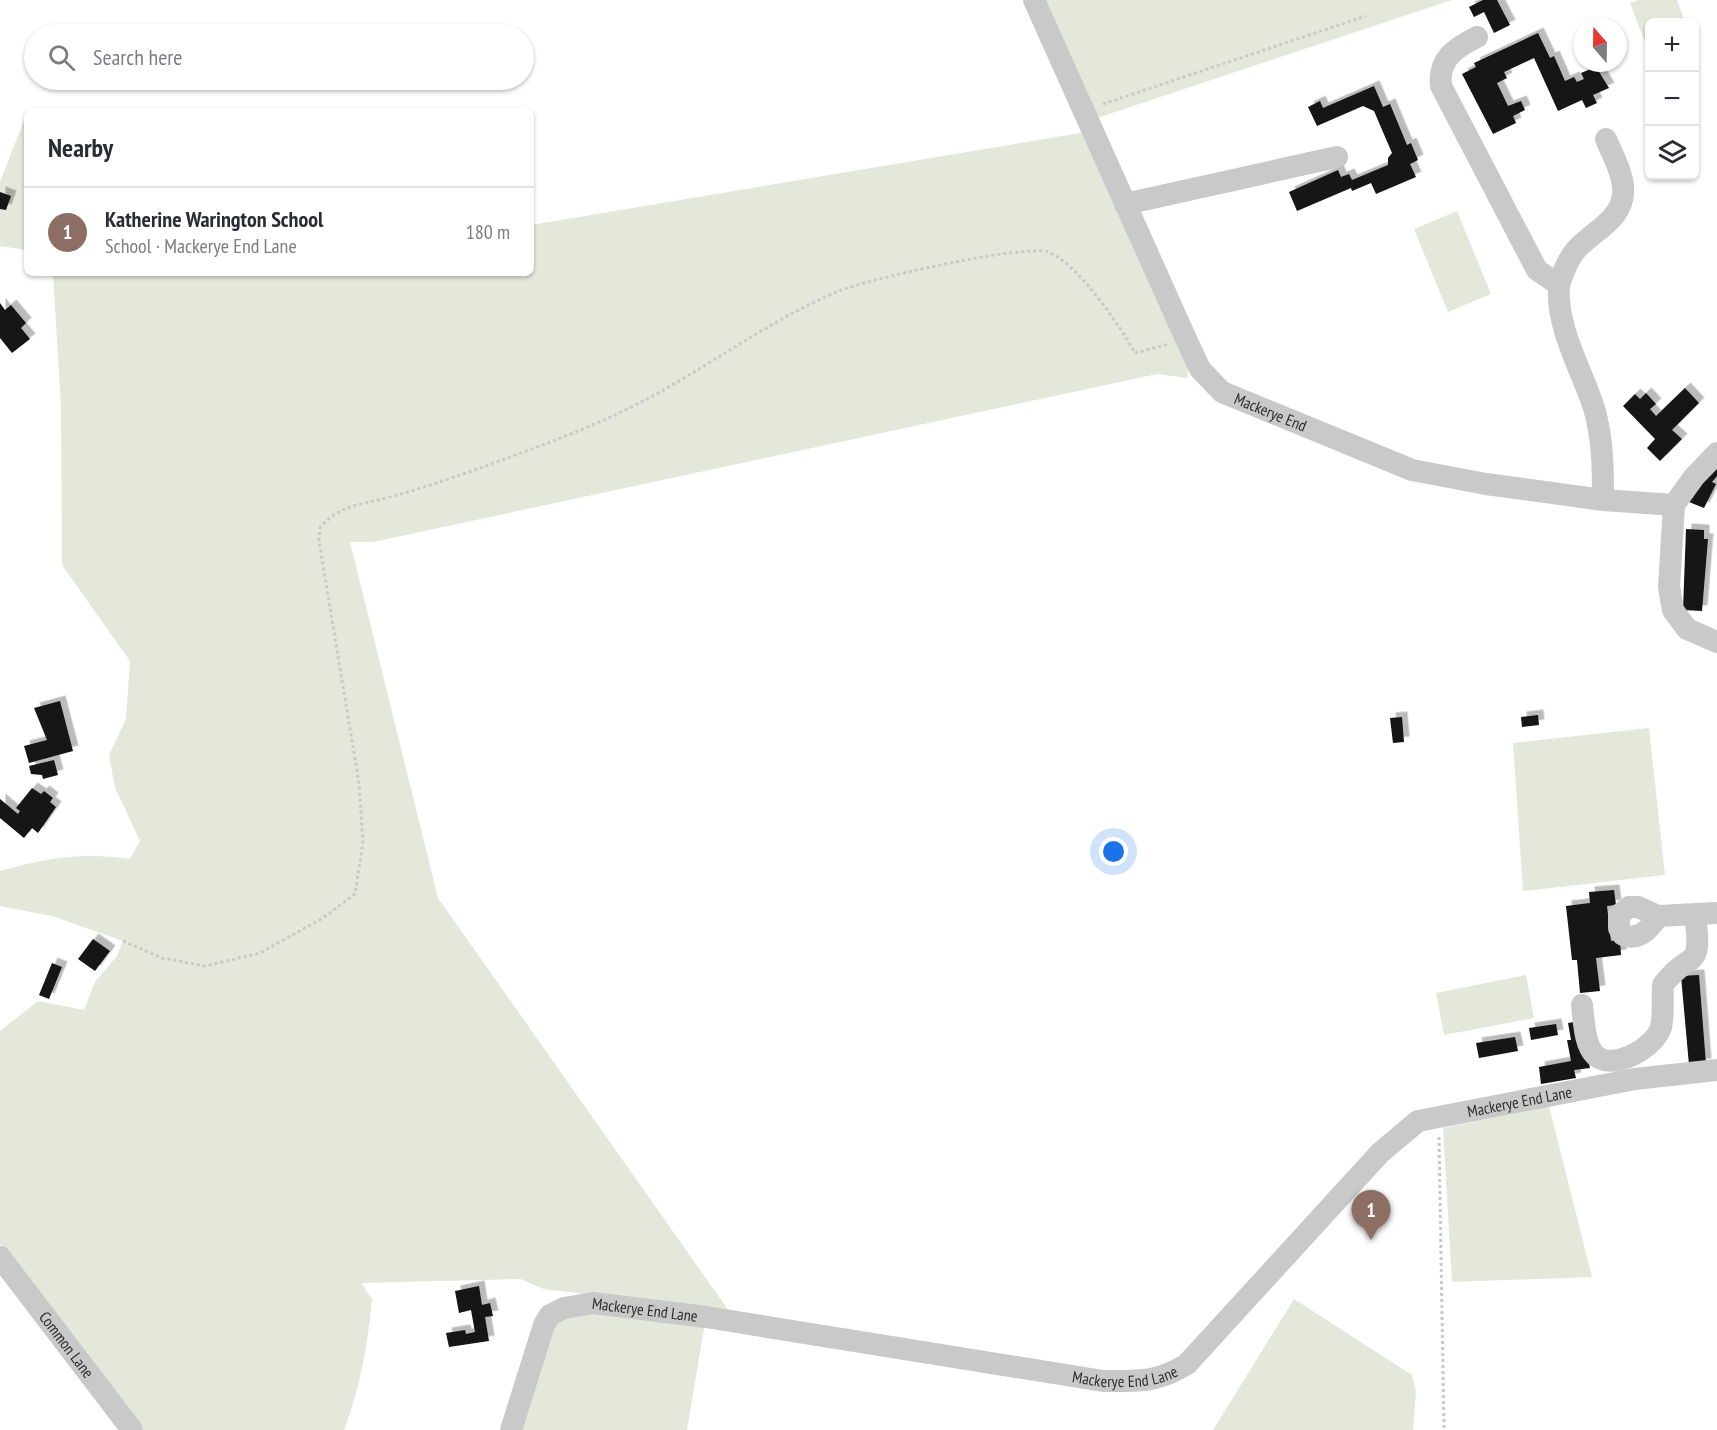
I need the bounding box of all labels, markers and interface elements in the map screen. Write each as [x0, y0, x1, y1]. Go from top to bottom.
north arrow [1573, 18, 1627, 72]
map controls [1645, 18, 1699, 180]
button: + [1645, 18, 1699, 72]
search box [24, 24, 534, 90]
icon: search [45, 41, 78, 74]
text: Search here [93, 43, 182, 71]
button: − [1645, 72, 1699, 126]
button: layers [1645, 126, 1699, 180]
text: Nearby [48, 131, 113, 164]
text: Katherine Warington School [105, 205, 323, 233]
text: 1 [63, 219, 72, 245]
text: 180 m [466, 219, 510, 245]
text: School · Mackerye End Lane [105, 233, 297, 259]
street label: Mackerye End [1232, 388, 1310, 436]
your location [1099, 837, 1128, 866]
street label: Mackerye End Lane [1465, 1081, 1573, 1121]
pin: 1 [1352, 1190, 1390, 1240]
street label: Mackerye End Lane [591, 1293, 699, 1326]
street label: Common Lane [35, 1307, 98, 1382]
street label: Mackerye End Lane [1071, 1361, 1181, 1391]

